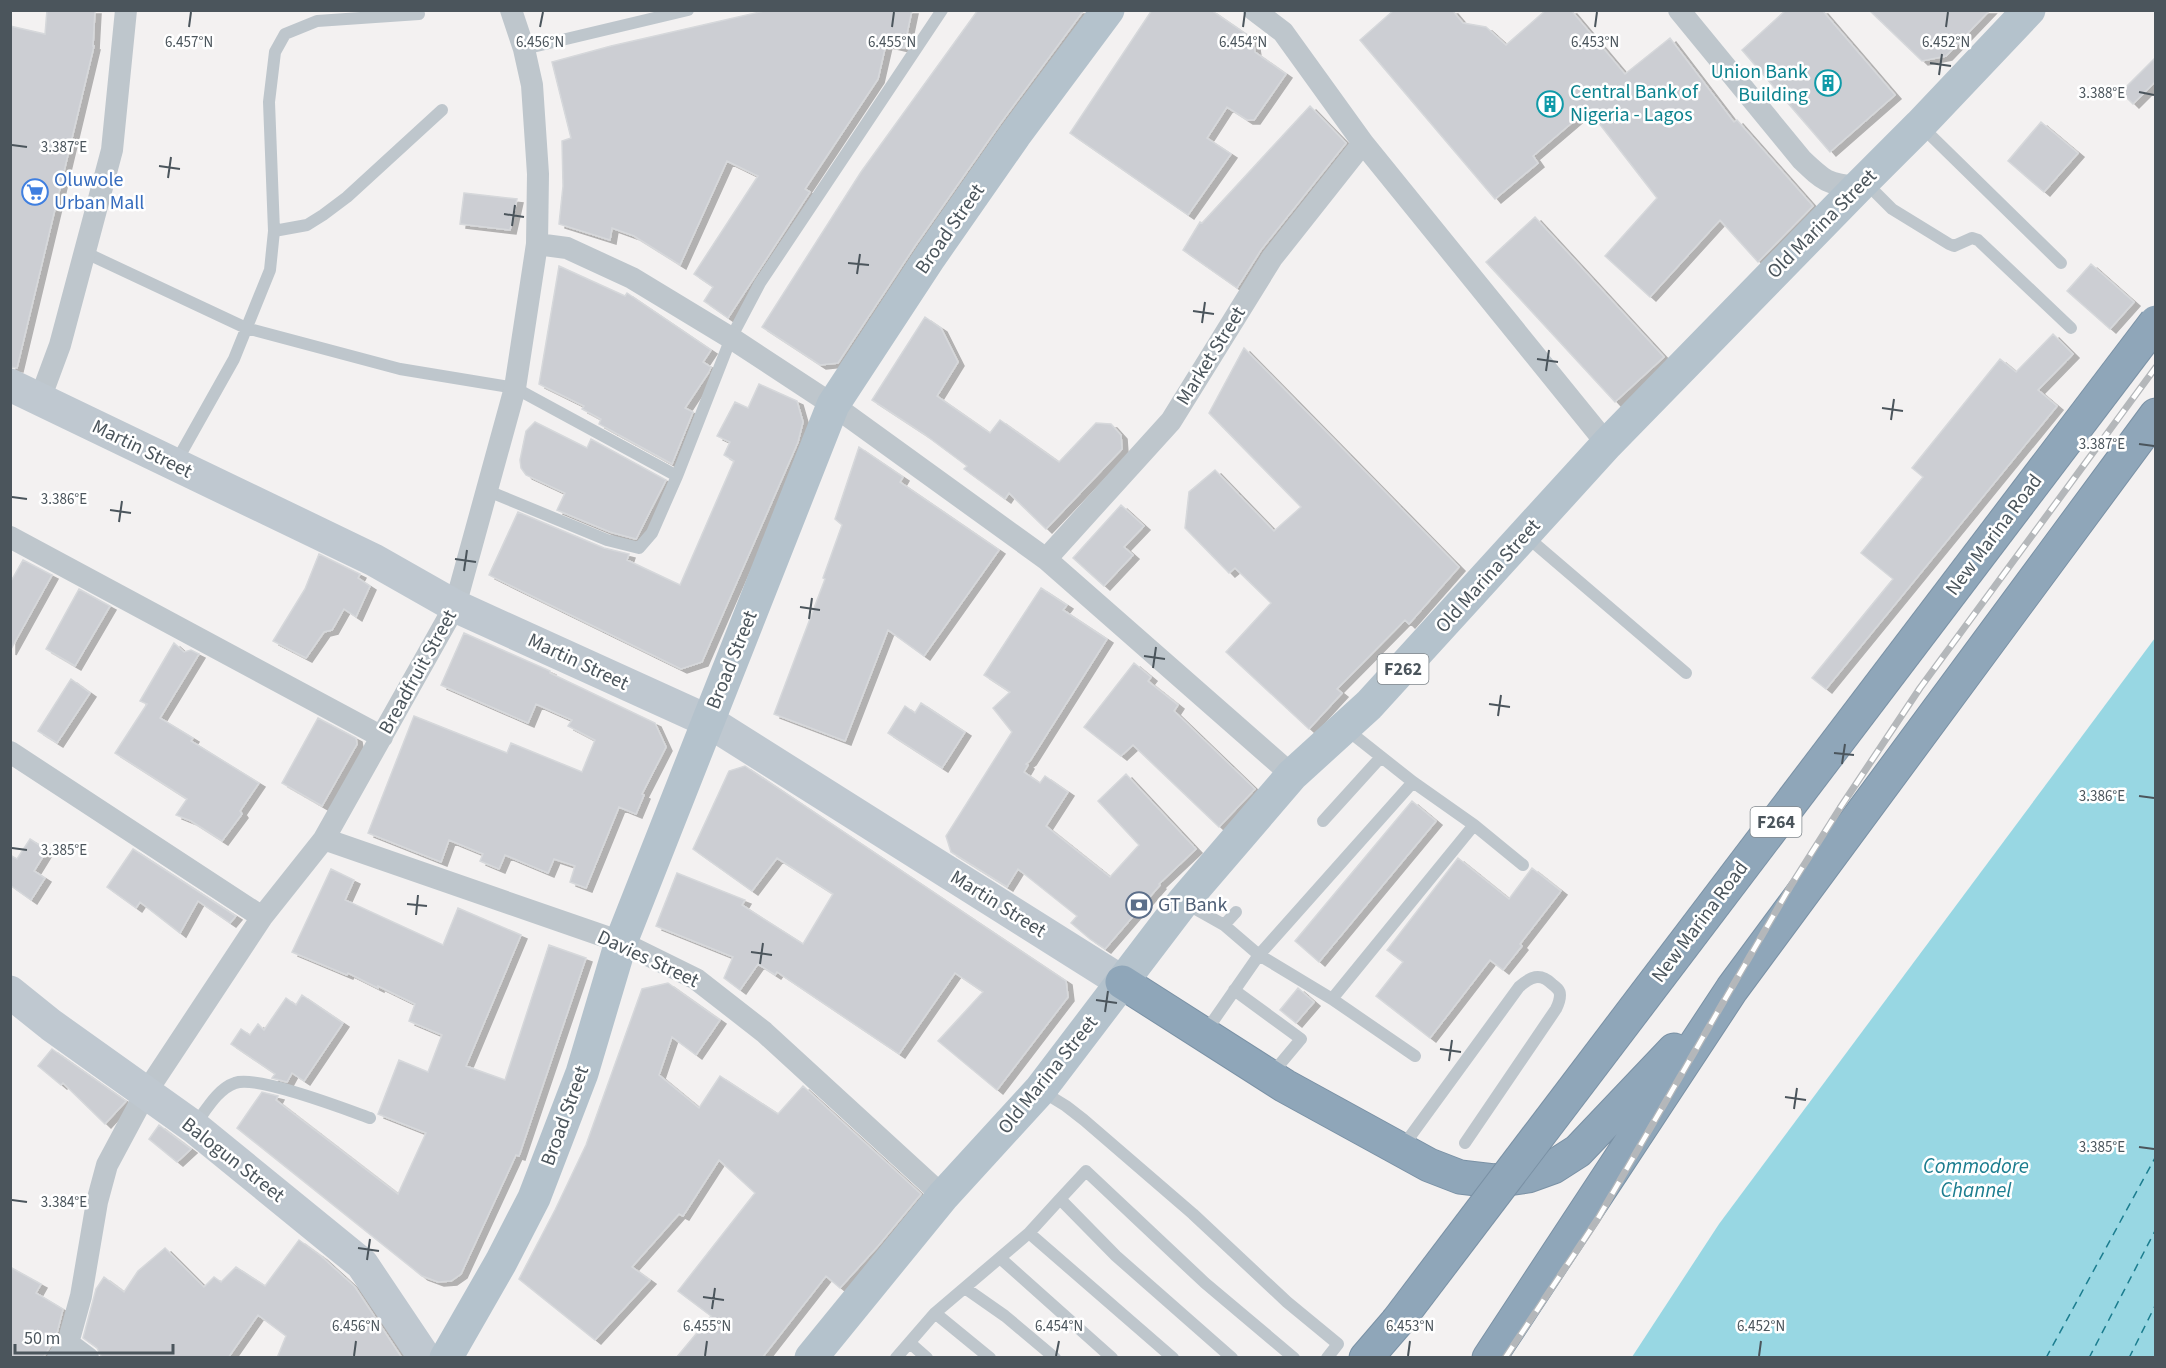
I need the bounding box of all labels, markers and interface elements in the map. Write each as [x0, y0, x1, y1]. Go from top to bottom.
text: 6.457°N [165, 32, 213, 53]
text: 6.456°N [516, 32, 564, 53]
text: 6.455°N [868, 32, 916, 53]
text: 6.454°N [1219, 32, 1267, 53]
text: 6.453°N [1571, 32, 1619, 53]
text: 6.452°N [1922, 32, 1970, 53]
place label: Union Bank Building [1711, 58, 1808, 109]
building icon: Union Bank Building [1813, 68, 1843, 98]
place label: Central Bank of Nigeria - Lagos [1570, 78, 1699, 129]
text: 3.388°E [2079, 83, 2125, 104]
building icon: Central Bank of Nigeria - Lagos [1535, 89, 1565, 119]
text: 3.387°E [41, 137, 87, 158]
street label: Old Marina Street [1761, 163, 1883, 285]
place label: Oluwole Urban Mall [54, 166, 144, 217]
supermarket icon: Oluwole Urban Mall [20, 177, 50, 207]
street label: Broad Street [909, 178, 992, 280]
street label: Market Street [1170, 301, 1253, 411]
street label: Martin Street [87, 413, 197, 485]
text: 3.387°E [2079, 434, 2125, 455]
street label: New Marina Road [1939, 468, 2049, 602]
text: 3.386°E [41, 489, 87, 510]
street label: Old Marina Street [1429, 513, 1547, 639]
street label: Breadfruit Street [372, 604, 464, 739]
street label: Broad Street [699, 606, 765, 714]
street label: Martin Street [523, 626, 633, 698]
road number: F262 [1378, 654, 1428, 684]
text: 3.386°E [2079, 786, 2125, 807]
road number: F264 [1750, 807, 1802, 837]
text: 3.385°E [41, 840, 87, 861]
street label: New Marina Road [1645, 855, 1755, 989]
street label: Martin Street [945, 863, 1052, 945]
bank icon: GT Bank [1124, 890, 1154, 920]
place label: GT Bank [1158, 891, 1227, 919]
street label: Davies Street [593, 923, 704, 995]
street label: Old Marina Street [991, 1010, 1105, 1140]
street label: Broad Street [534, 1062, 596, 1170]
street label: Balogun Street [176, 1111, 291, 1209]
text: 3.385°E [2079, 1137, 2125, 1158]
water label: Commodore Channel [1923, 1151, 2029, 1205]
text: 3.384°E [41, 1192, 87, 1213]
text: 6.456°N [332, 1316, 380, 1337]
text: 6.455°N [683, 1316, 731, 1337]
text: 6.454°N [1035, 1316, 1083, 1337]
text: 6.453°N [1386, 1316, 1434, 1337]
text: 6.452°N [1737, 1316, 1785, 1337]
scale bar [15, 1317, 172, 1355]
text: 50 m [24, 1326, 60, 1351]

